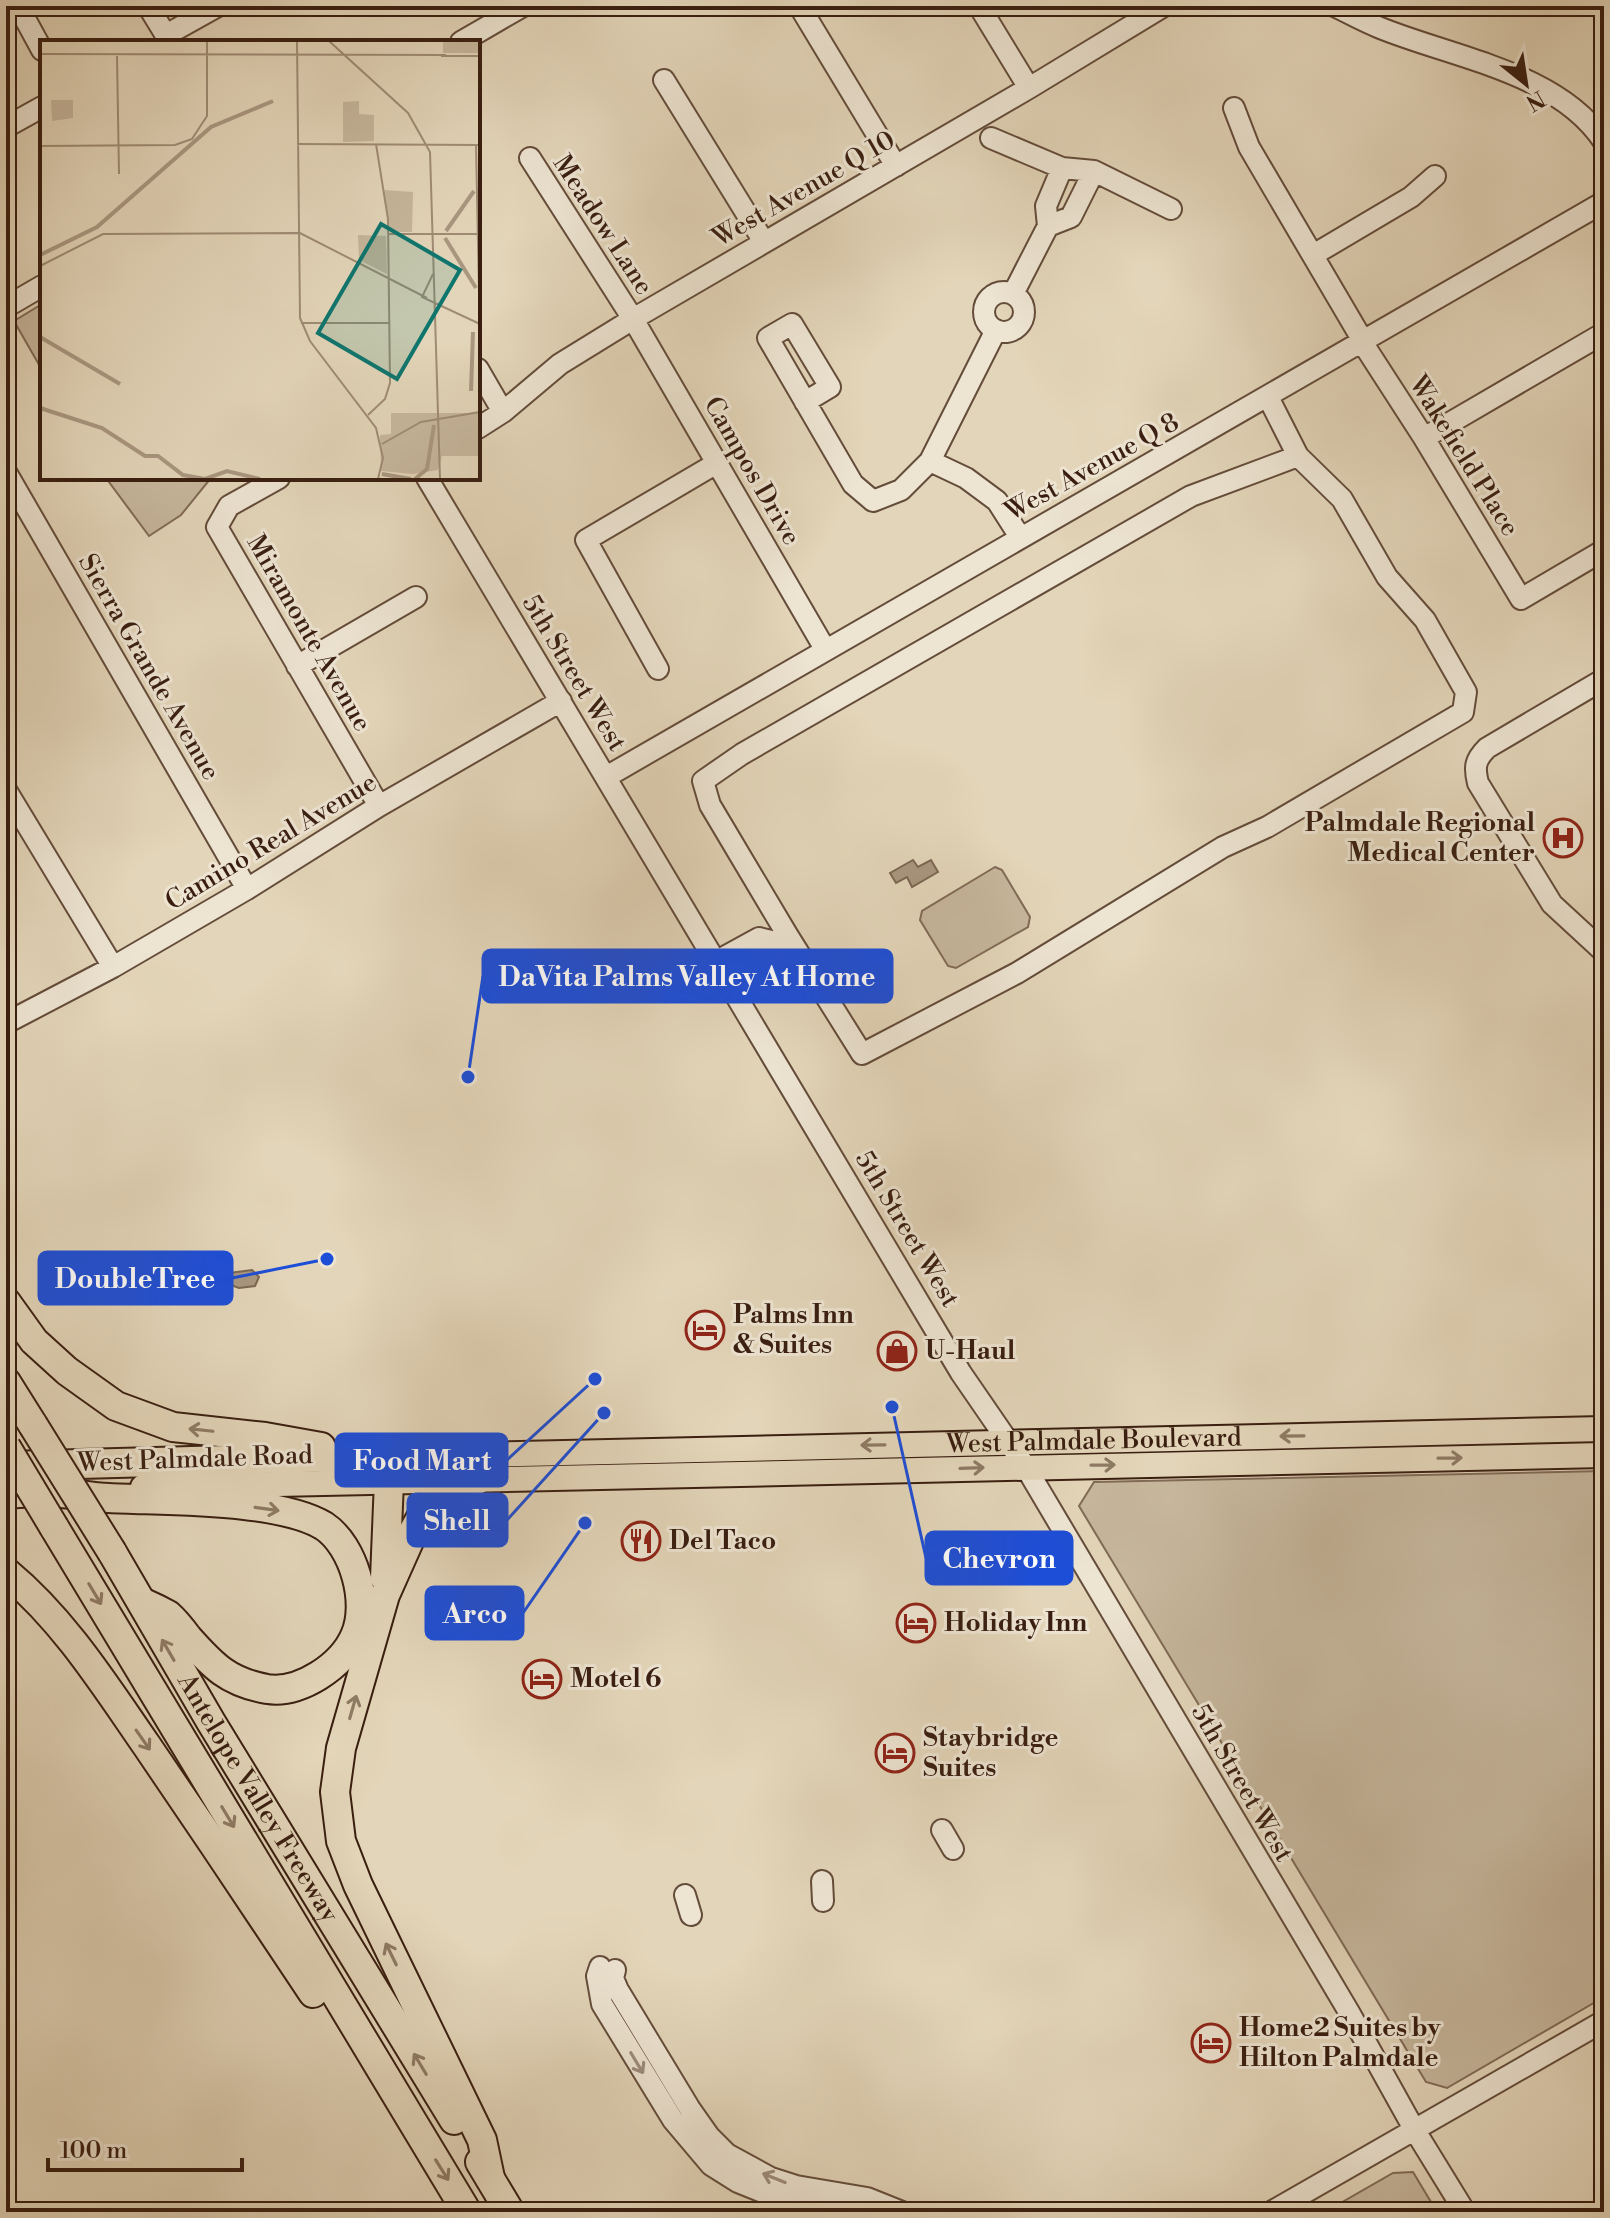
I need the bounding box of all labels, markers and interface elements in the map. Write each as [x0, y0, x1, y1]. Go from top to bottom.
inset map [40, 40, 480, 480]
north arrow [1486, 44, 1566, 124]
text: N [1520, 84, 1550, 116]
street label: West Avenue Q 10 [706, 124, 901, 255]
street label: Meadow Lane [546, 149, 660, 301]
street label: Wakefield Place [1401, 369, 1526, 542]
street label: Campos Drive [697, 391, 807, 551]
street label: West Avenue Q 8 [999, 406, 1185, 528]
street label: Miramonte Avenue [240, 529, 378, 737]
street label: Sierra Grande Avenue [71, 548, 227, 786]
street label: 5th Street West [515, 589, 633, 757]
street label: Camino Real Avenue [160, 766, 382, 918]
place label: Palmdale Regional Medical Center [1305, 807, 1535, 869]
hospital icon: Palmdale Regional Medical Center [1542, 817, 1584, 859]
callout: DaVita Palms Valley At Home [483, 950, 892, 1002]
text: DaVita Palms Valley At Home [498, 960, 876, 995]
street label: 5th Street West [848, 1145, 966, 1313]
callout: DoubleTree [39, 1252, 232, 1304]
text: DoubleTree [55, 1262, 215, 1297]
place label: Palms Inn & Suites [733, 1299, 854, 1361]
hotel icon: Palms Inn & Suites [684, 1309, 726, 1351]
shop icon: U-Haul [876, 1330, 918, 1372]
place label: U-Haul [925, 1335, 1016, 1367]
street label: West Palmdale Boulevard [945, 1421, 1242, 1460]
one-way arrow [188, 1422, 215, 1437]
one-way arrow [1279, 1428, 1306, 1444]
callout: Food Mart [336, 1434, 507, 1486]
one-way arrow [860, 1437, 887, 1453]
street label: West Palmdale Road [76, 1439, 314, 1479]
text: Food Mart [353, 1444, 492, 1479]
one-way arrow [1436, 1450, 1463, 1465]
one-way arrow [1089, 1457, 1116, 1473]
one-way arrow [958, 1460, 985, 1475]
callout: Shell [408, 1494, 507, 1546]
one-way arrow [254, 1502, 279, 1517]
text: Shell [424, 1504, 490, 1539]
restaurant icon: Del Taco [620, 1520, 662, 1562]
place label: Del Taco [669, 1525, 776, 1557]
callout: Chevron [926, 1532, 1072, 1584]
text: Chevron [942, 1542, 1056, 1577]
one-way arrow [87, 1582, 103, 1605]
callout: Arco [426, 1587, 523, 1639]
text: Arco [441, 1597, 508, 1632]
hotel icon: Holiday Inn [895, 1602, 937, 1644]
place label: Holiday Inn [944, 1607, 1087, 1639]
one-way arrow [160, 1639, 176, 1662]
hotel icon: Motel 6 [521, 1658, 563, 1700]
place label: Motel 6 [570, 1663, 661, 1695]
street label: Antelope Valley Freeway [170, 1667, 346, 1928]
one-way arrow [346, 1694, 361, 1720]
street label: 5th Street West [1184, 1699, 1300, 1867]
place label: Staybridge Suites [923, 1722, 1058, 1784]
one-way arrow [135, 1729, 151, 1751]
hotel icon: Staybridge Suites [874, 1732, 916, 1774]
one-way arrow [220, 1805, 236, 1828]
one-way arrow [383, 1942, 398, 1966]
place label: Home2 Suites by Hilton Palmdale [1239, 2012, 1442, 2074]
hotel icon: Home2 Suites by Hilton Palmdale [1190, 2022, 1232, 2064]
one-way arrow [629, 2051, 645, 2073]
one-way arrow [412, 2053, 428, 2076]
scale bar [48, 2122, 242, 2172]
text: 100 m [60, 2136, 127, 2166]
one-way arrow [433, 2159, 450, 2181]
one-way arrow [762, 2170, 786, 2184]

